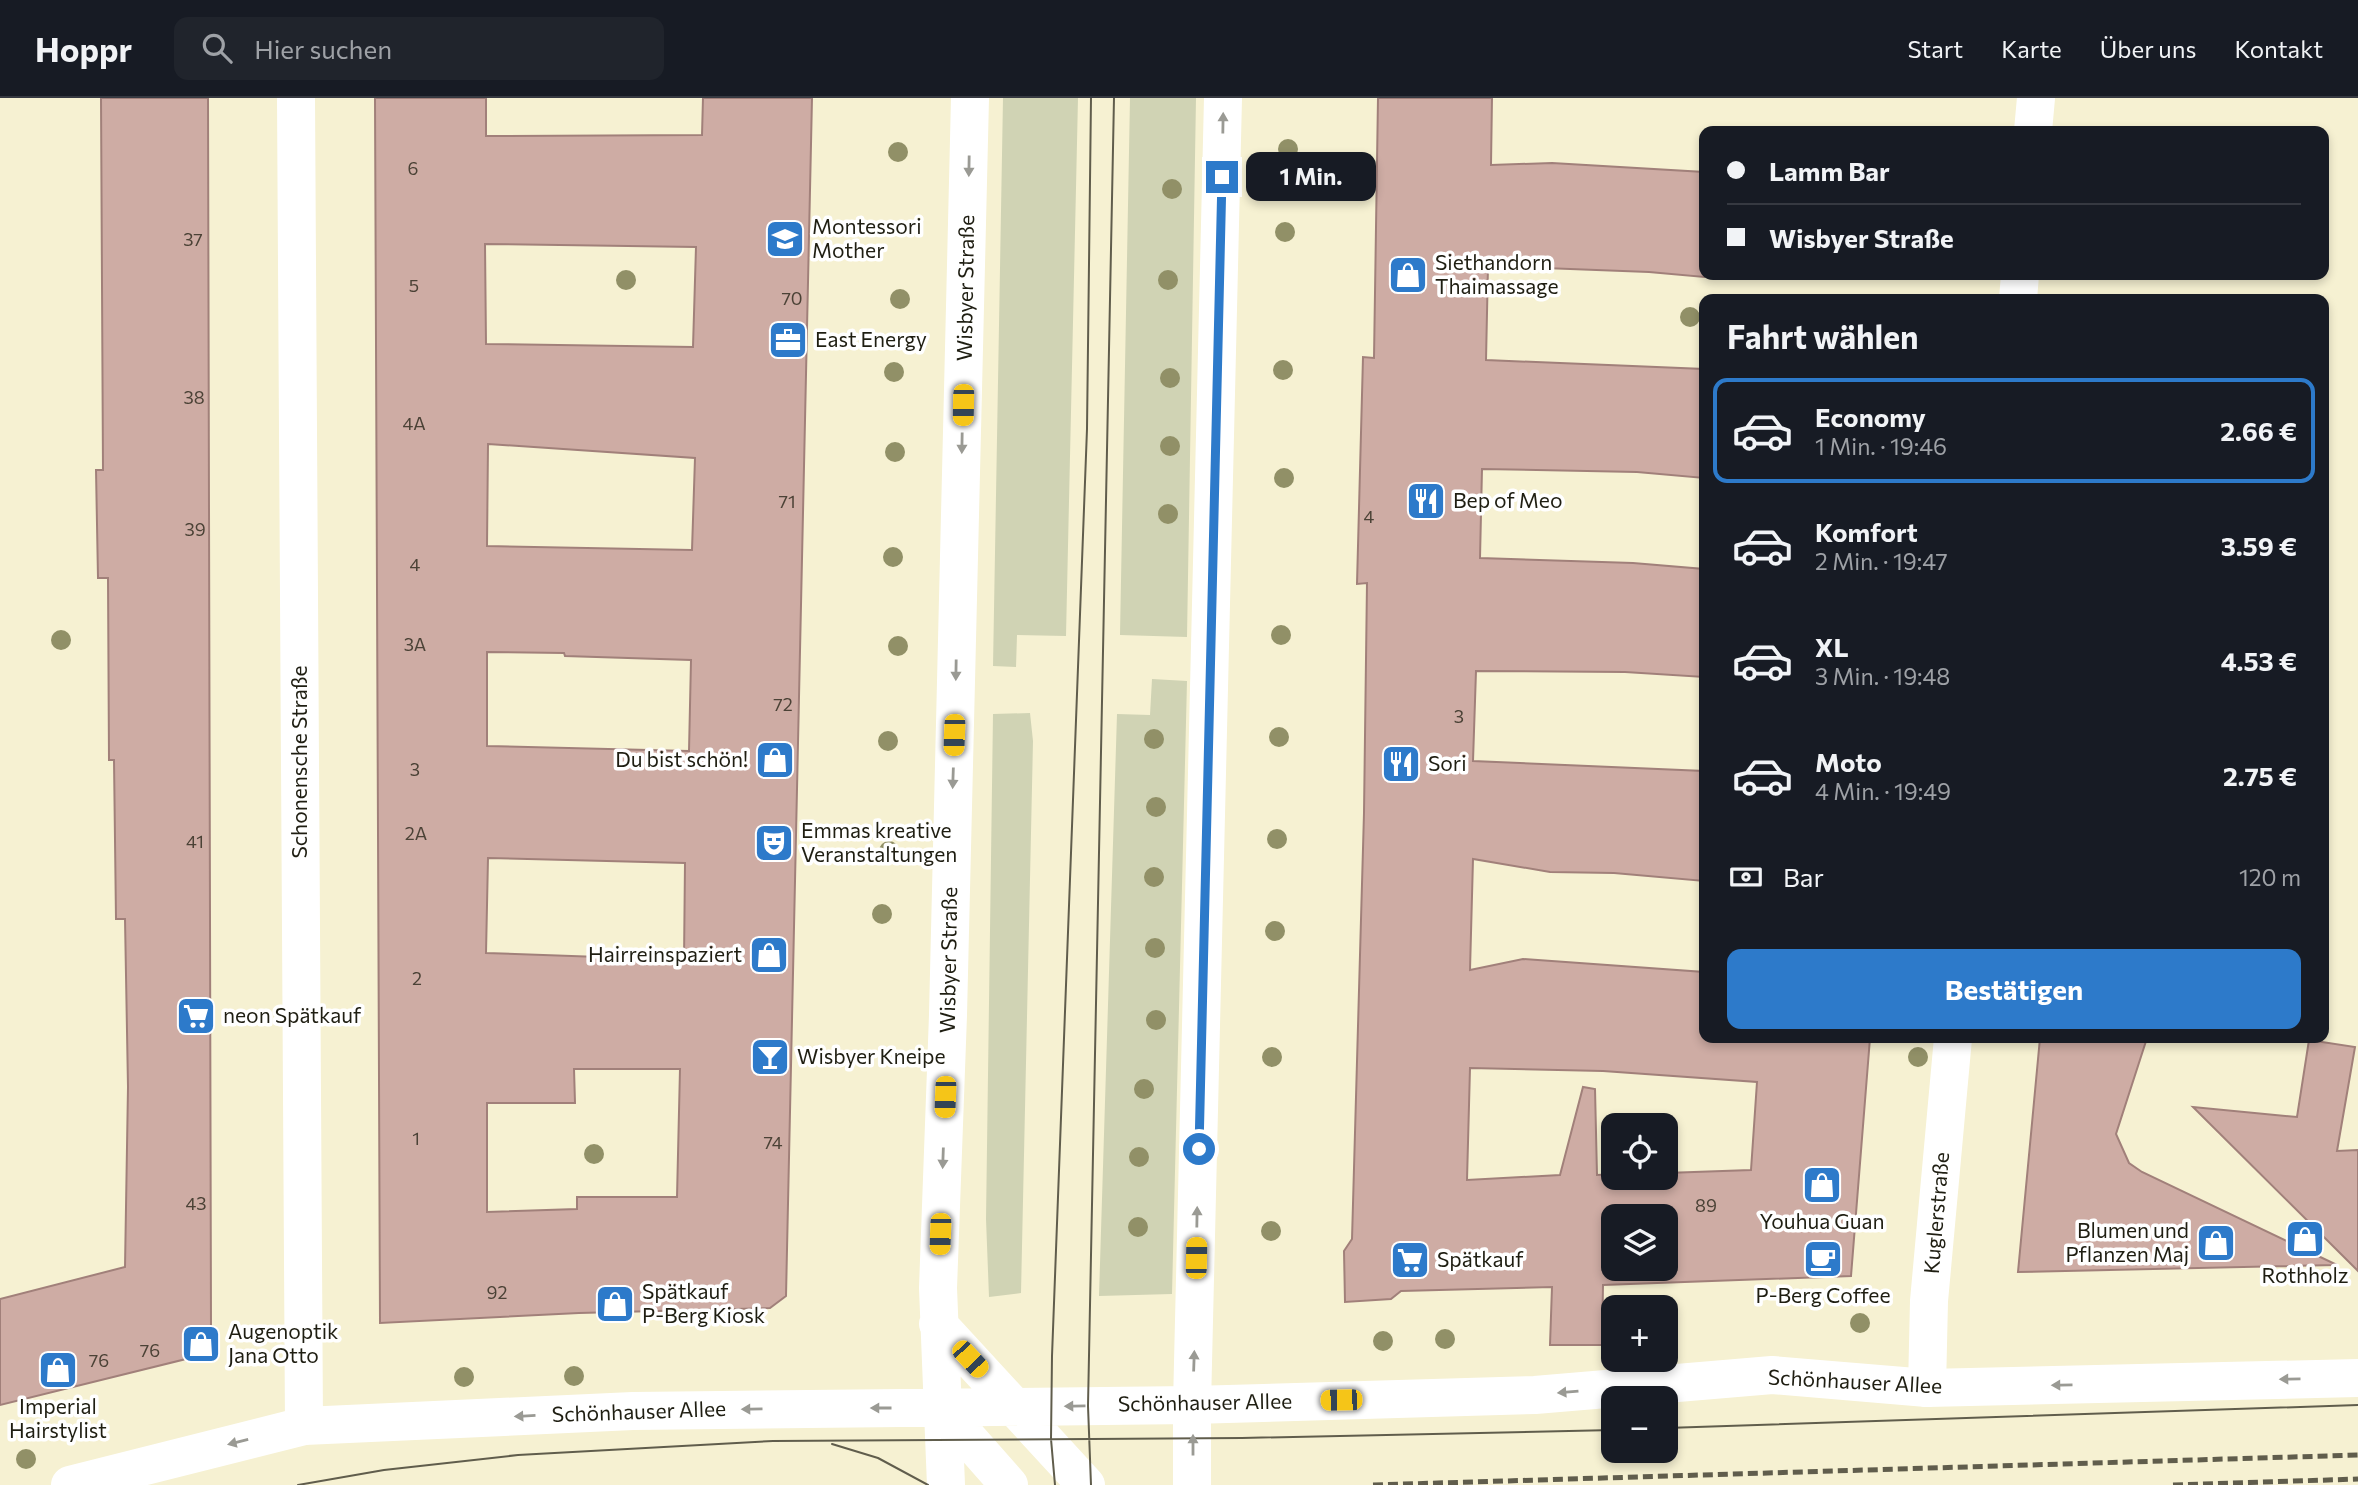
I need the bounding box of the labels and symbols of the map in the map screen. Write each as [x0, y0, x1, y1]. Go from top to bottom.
one-way arrow [1217, 112, 1229, 134]
callout: 1 Min. [1246, 153, 1376, 202]
one-way arrow [963, 155, 974, 177]
house number: 6 [408, 157, 418, 179]
route end [1206, 161, 1238, 193]
place label: Montessori Mother [812, 213, 922, 262]
street label: Wisbyer Straße [951, 215, 978, 361]
school or university icon: Montessori Mother [764, 218, 806, 260]
house number: 37 [183, 228, 203, 250]
place label: Siethandorn Thaimassage [1435, 249, 1559, 298]
shop icon: Siethandorn Thaimassage [1387, 254, 1429, 296]
house number: 5 [409, 274, 419, 296]
house number: 70 [781, 287, 803, 309]
office icon: East Energy [767, 319, 809, 361]
place label: East Energy [815, 326, 927, 351]
car [953, 384, 974, 426]
house number: 38 [183, 386, 205, 408]
house number: 4A [402, 412, 426, 434]
one-way arrow [956, 432, 967, 454]
restaurant icon: Bep of Meo [1405, 480, 1447, 522]
place label: Bep of Meo [1453, 487, 1562, 512]
house number: 71 [778, 490, 796, 512]
house number: 4 [1364, 505, 1375, 527]
house number: 39 [184, 518, 206, 540]
house number: 4 [410, 553, 421, 575]
house number: 3A [404, 633, 426, 655]
one-way arrow [950, 659, 962, 681]
street label: Schonensche Straße [286, 665, 311, 859]
house number: 72 [773, 693, 793, 715]
house number: 3 [1454, 705, 1464, 727]
car [943, 714, 966, 756]
shop icon: Du bist schön! [754, 739, 796, 781]
restaurant icon: Sori [1380, 743, 1422, 785]
place label: Du bist schön! [615, 746, 748, 771]
place label: Sori [1428, 750, 1467, 775]
house number: 3 [410, 758, 420, 780]
one-way arrow [947, 767, 958, 789]
place label: Emmas kreative Veranstaltungen [801, 817, 957, 866]
house number: 2A [405, 822, 427, 844]
theatre icon: Emmas kreative Veranstaltungen [753, 822, 795, 864]
house number: 41 [186, 830, 204, 852]
street label: Wisbyer Straße [934, 887, 961, 1033]
shop icon: Hairreinspaziert [748, 934, 790, 976]
place label: Hairreinspaziert [588, 941, 742, 966]
house number: 2 [412, 967, 422, 989]
supermarket icon: neon Spätkauf [175, 995, 217, 1037]
place label: neon Spätkauf [223, 1002, 362, 1027]
bar icon: Wisbyer Kneipe [749, 1036, 791, 1078]
place label: Wisbyer Kneipe [797, 1043, 946, 1068]
car [934, 1076, 957, 1118]
house number: 1 [412, 1127, 420, 1149]
house number: 74 [763, 1131, 783, 1153]
route start [1183, 1133, 1215, 1165]
one-way arrow [937, 1147, 948, 1169]
street label: Kuglerstraße [1918, 1151, 1953, 1275]
shop icon: Youhua Guan [1801, 1164, 1843, 1206]
house number: 43 [185, 1192, 207, 1214]
house number: 89 [1695, 1194, 1717, 1216]
one-way arrow [1192, 1206, 1203, 1228]
place label: Youhua Guan [1760, 1208, 1884, 1233]
car [929, 1213, 952, 1255]
place label: Blumen und Pflanzen Maj [2065, 1217, 2189, 1266]
shop icon: Rothholz [2284, 1218, 2326, 1260]
shop icon: Blumen und Pflanzen Maj [2195, 1222, 2237, 1264]
car [1186, 1237, 1207, 1279]
cafe icon: P-Berg Coffee [1802, 1238, 1844, 1280]
supermarket icon: Spätkauf [1389, 1239, 1431, 1281]
place label: Spätkauf [1437, 1246, 1524, 1271]
place label: Rothholz [2262, 1262, 2348, 1287]
place label: Spätkauf P-Berg Kiosk [642, 1278, 765, 1327]
house number: 92 [487, 1281, 507, 1303]
place label: P-Berg Coffee [1755, 1282, 1891, 1307]
shop icon: Spätkauf P-Berg Kiosk [594, 1283, 636, 1325]
place label: Augenoptik Jana Otto [228, 1318, 339, 1367]
shop icon: Augenoptik Jana Otto [180, 1323, 222, 1365]
car [948, 1336, 993, 1382]
house number: 76 [140, 1339, 160, 1361]
shop icon: Imperial Hairstylist [37, 1349, 79, 1391]
house number: 76 [89, 1349, 109, 1371]
one-way arrow [1188, 1349, 1199, 1371]
street label: Schönhauser Allee [1767, 1363, 1943, 1398]
one-way arrow [2279, 1374, 2301, 1385]
one-way arrow [2051, 1379, 2073, 1390]
street label: Schönhauser Allee [1118, 1387, 1292, 1416]
one-way arrow [1557, 1387, 1579, 1398]
car [1320, 1389, 1363, 1411]
place label: Imperial Hairstylist [9, 1393, 107, 1442]
street label: Schönhauser Allee [551, 1395, 727, 1426]
one-way arrow [1064, 1400, 1086, 1412]
one-way arrow [870, 1402, 892, 1414]
one-way arrow [741, 1403, 763, 1415]
one-way arrow [514, 1410, 536, 1421]
one-way arrow [1187, 1434, 1198, 1456]
one-way arrow [226, 1437, 248, 1448]

